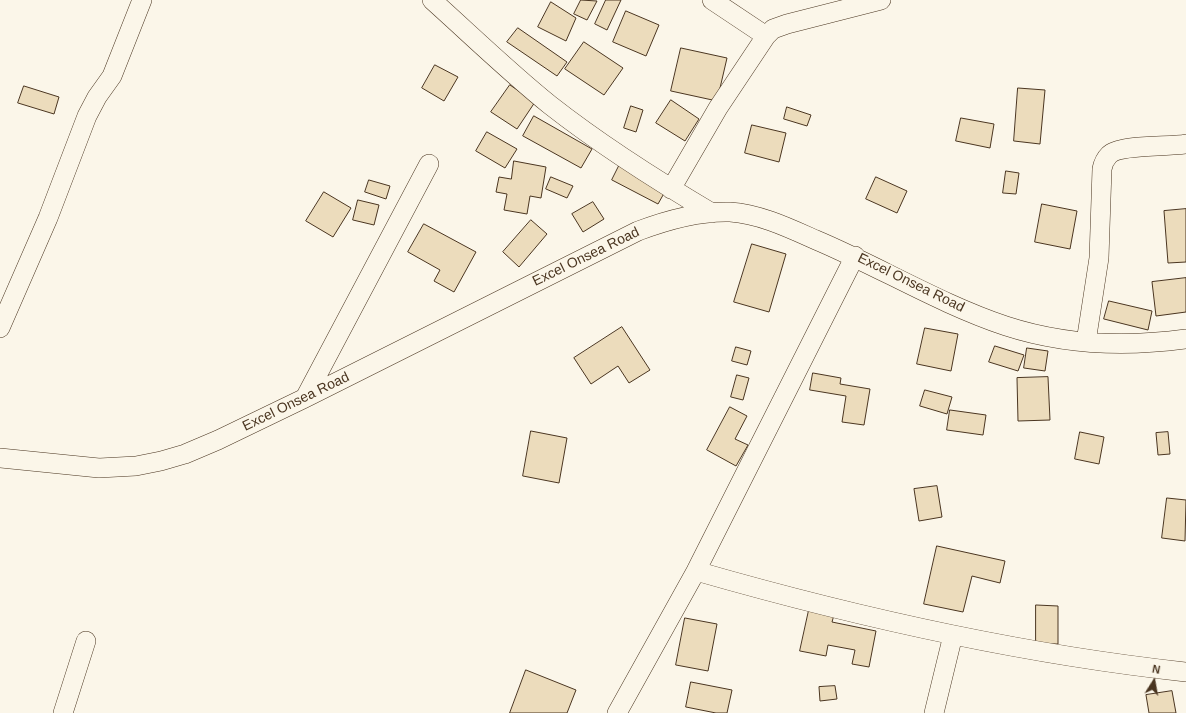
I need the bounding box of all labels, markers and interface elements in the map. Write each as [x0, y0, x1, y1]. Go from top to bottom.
street label: Excel Onsea Road [530, 224, 642, 290]
street label: Excel Onsea Road [855, 250, 967, 316]
street label: Excel Onsea Road [240, 369, 352, 435]
north arrow [1134, 661, 1174, 701]
text: N [1151, 663, 1161, 676]

